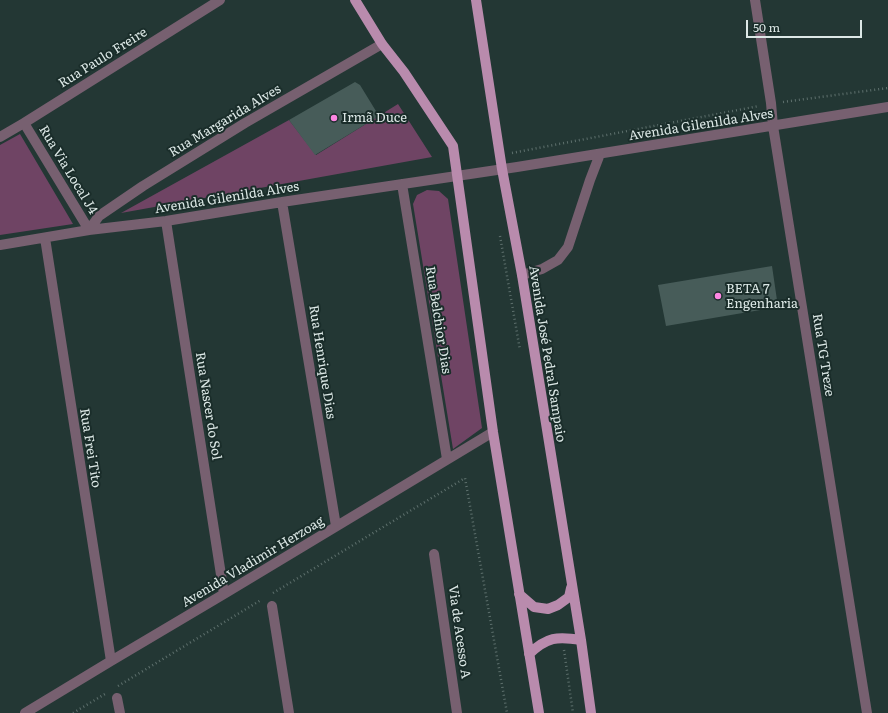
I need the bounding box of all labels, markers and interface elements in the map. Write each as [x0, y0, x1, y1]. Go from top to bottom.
scale bar [748, 12, 864, 38]
text: 50 m [753, 18, 780, 36]
street label: Rua Paulo Freire [56, 24, 150, 92]
street label: Rua Margarida Alves [166, 81, 284, 161]
street label: Avenida Gilenilda Alves [628, 106, 774, 144]
place label: Irmã Duce [342, 110, 407, 126]
marker: Irmã Duce [329, 113, 339, 123]
street label: Rua Via Local J4 [35, 123, 101, 217]
street label: Avenida Gilenilda Alves [154, 179, 300, 217]
street label: Avenida José Pedral Sampaio [525, 264, 569, 444]
street label: Rua Belchior Dias [422, 265, 454, 375]
place label: BETA 7 Engenharia [726, 281, 798, 312]
marker: BETA 7 Engenharia [713, 291, 723, 301]
street label: Rua Henrique Dias [305, 304, 339, 420]
street label: Rua TG Treze [809, 313, 837, 397]
street label: Rua Nascer do Sol [192, 351, 224, 461]
street label: Rua Frei Tito [76, 407, 104, 489]
street label: Avenida Vladimir Herzoag [179, 513, 327, 611]
street label: Via de Acesso A [445, 584, 473, 680]

